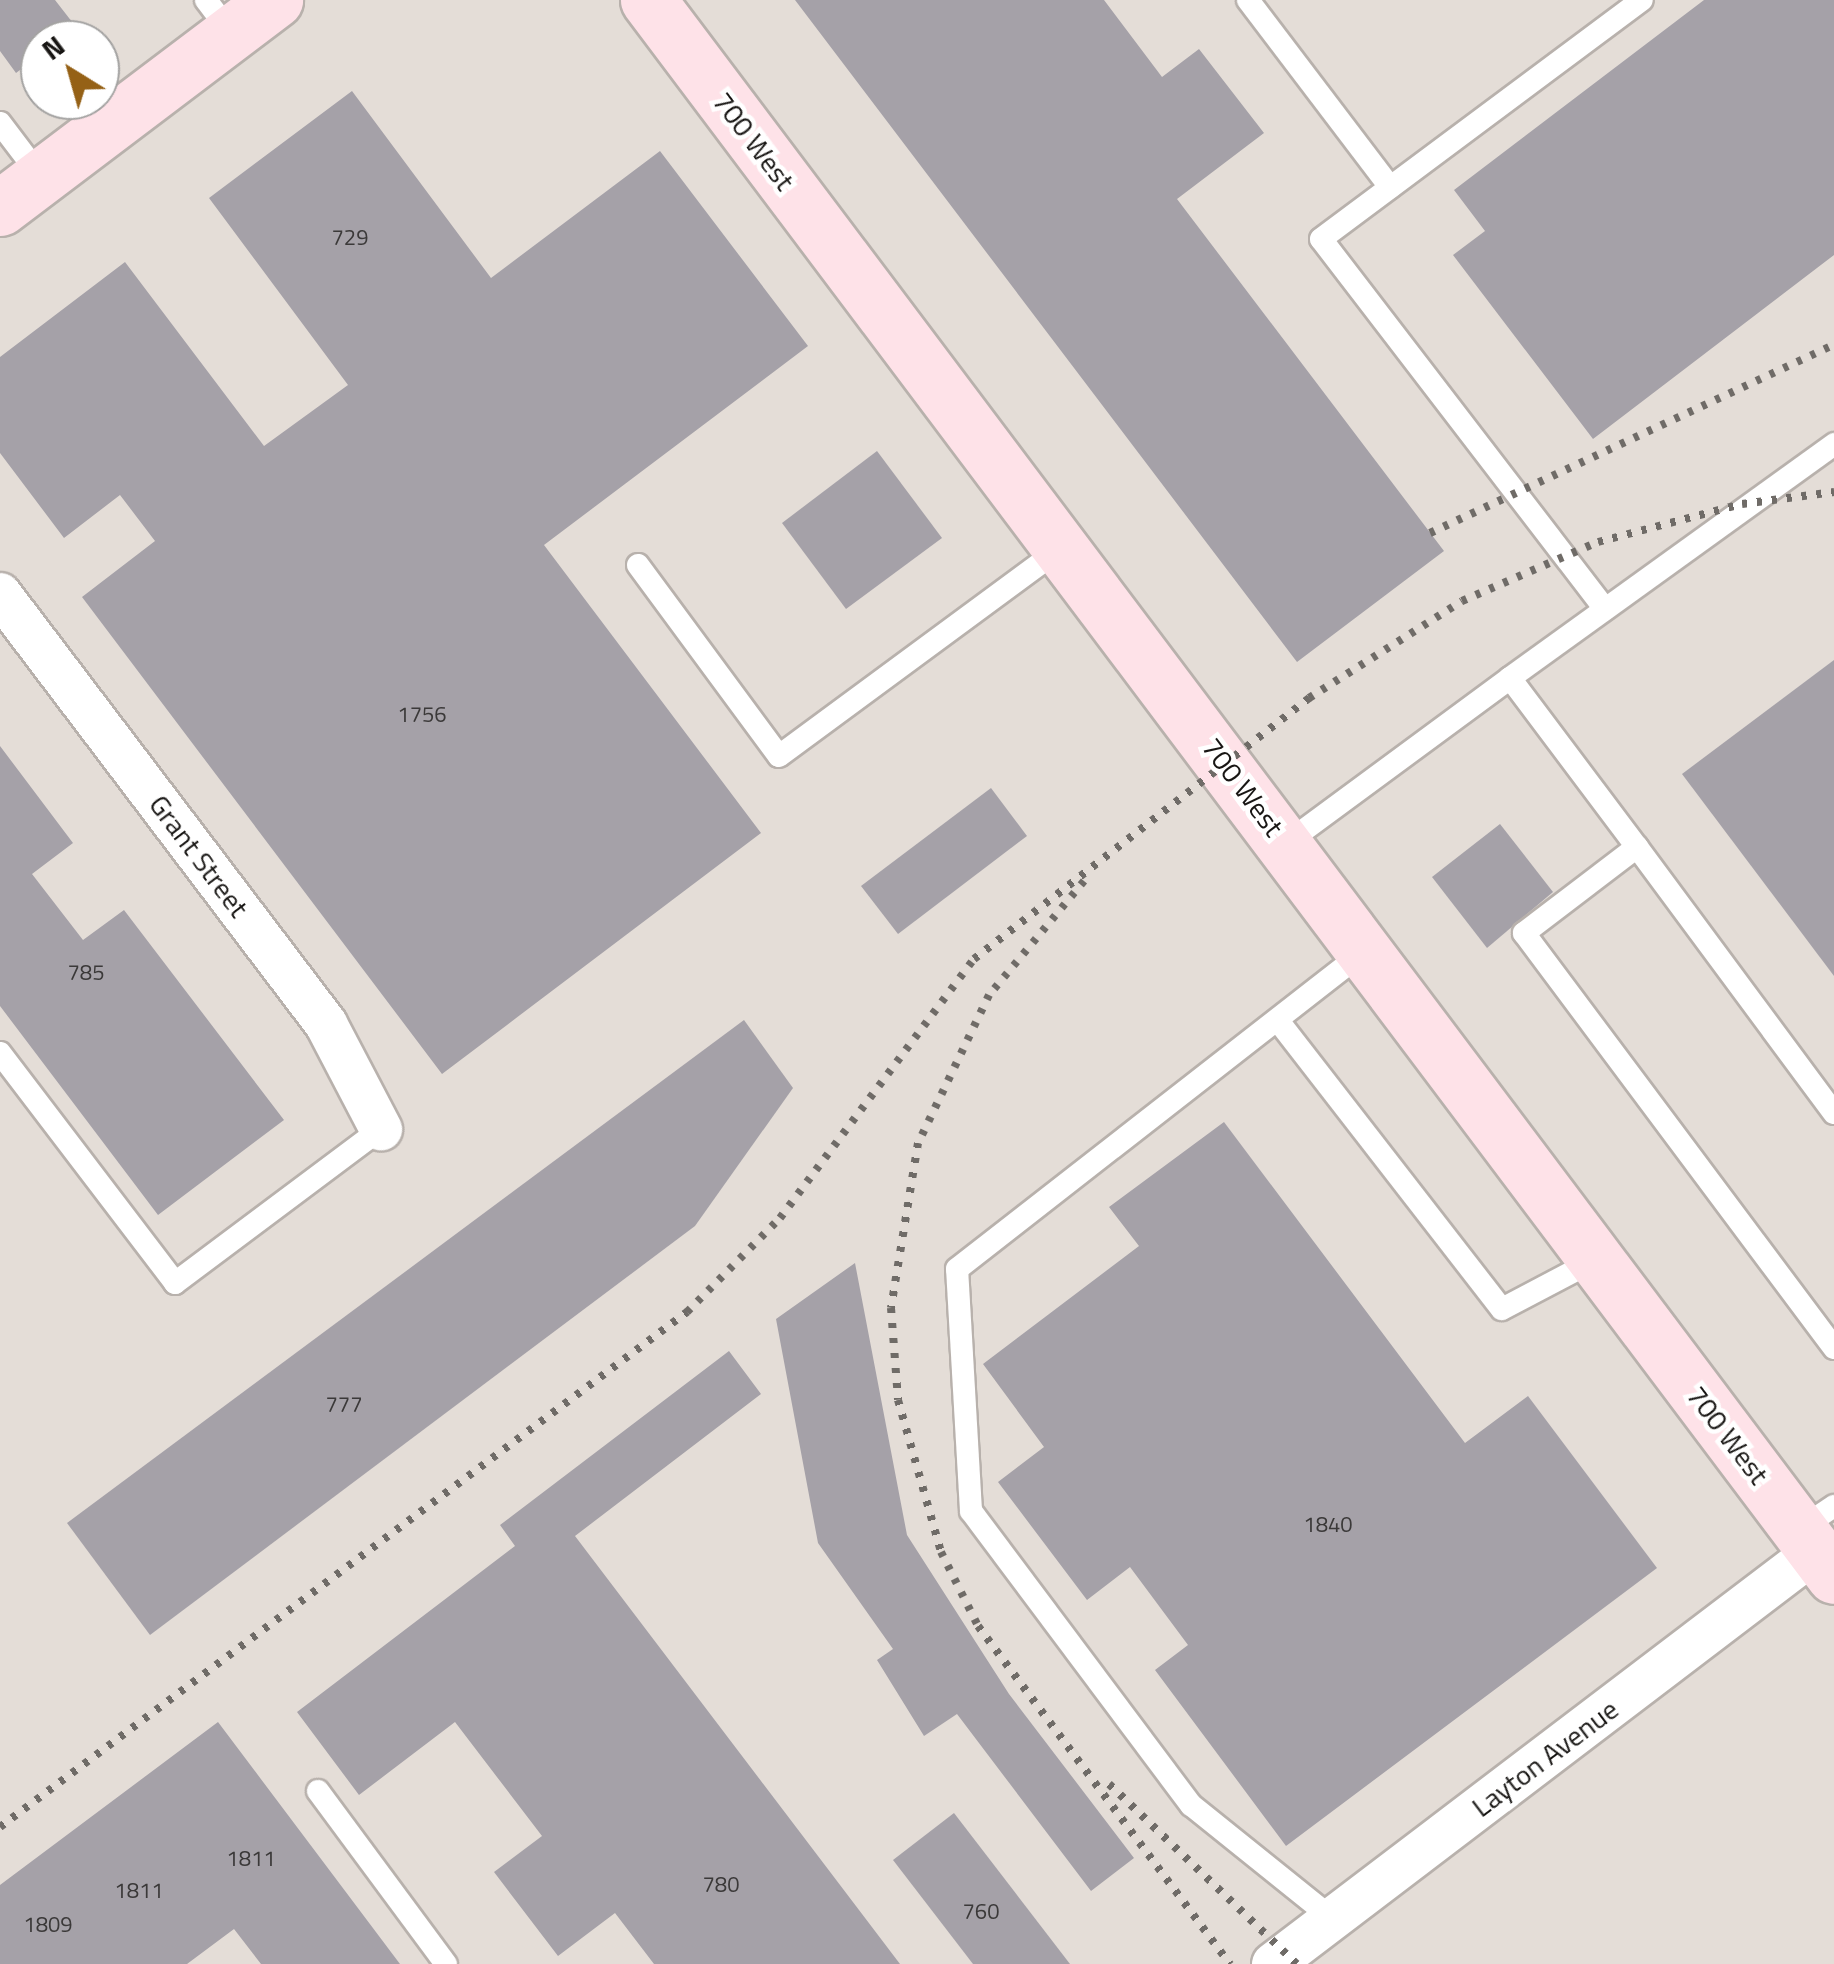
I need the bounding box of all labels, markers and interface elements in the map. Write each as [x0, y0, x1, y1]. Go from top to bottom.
north arrow [20, 20, 120, 120]
text: N [32, 24, 74, 70]
street label: 700 West [706, 85, 802, 197]
house number: 729 [332, 225, 368, 251]
house number: 1756 [397, 702, 447, 728]
street label: 700 West [1195, 731, 1291, 843]
street label: Grant Street [142, 788, 256, 924]
house number: 785 [68, 960, 104, 986]
street label: 700 West [1680, 1379, 1776, 1491]
house number: 777 [326, 1392, 362, 1418]
house number: 1840 [1303, 1512, 1353, 1538]
street label: Layton Avenue [1465, 1692, 1625, 1824]
house number: 1811 [226, 1846, 276, 1872]
house number: 780 [703, 1872, 739, 1898]
house number: 1811 [114, 1878, 164, 1904]
house number: 760 [963, 1899, 999, 1925]
house number: 1809 [23, 1912, 73, 1938]

